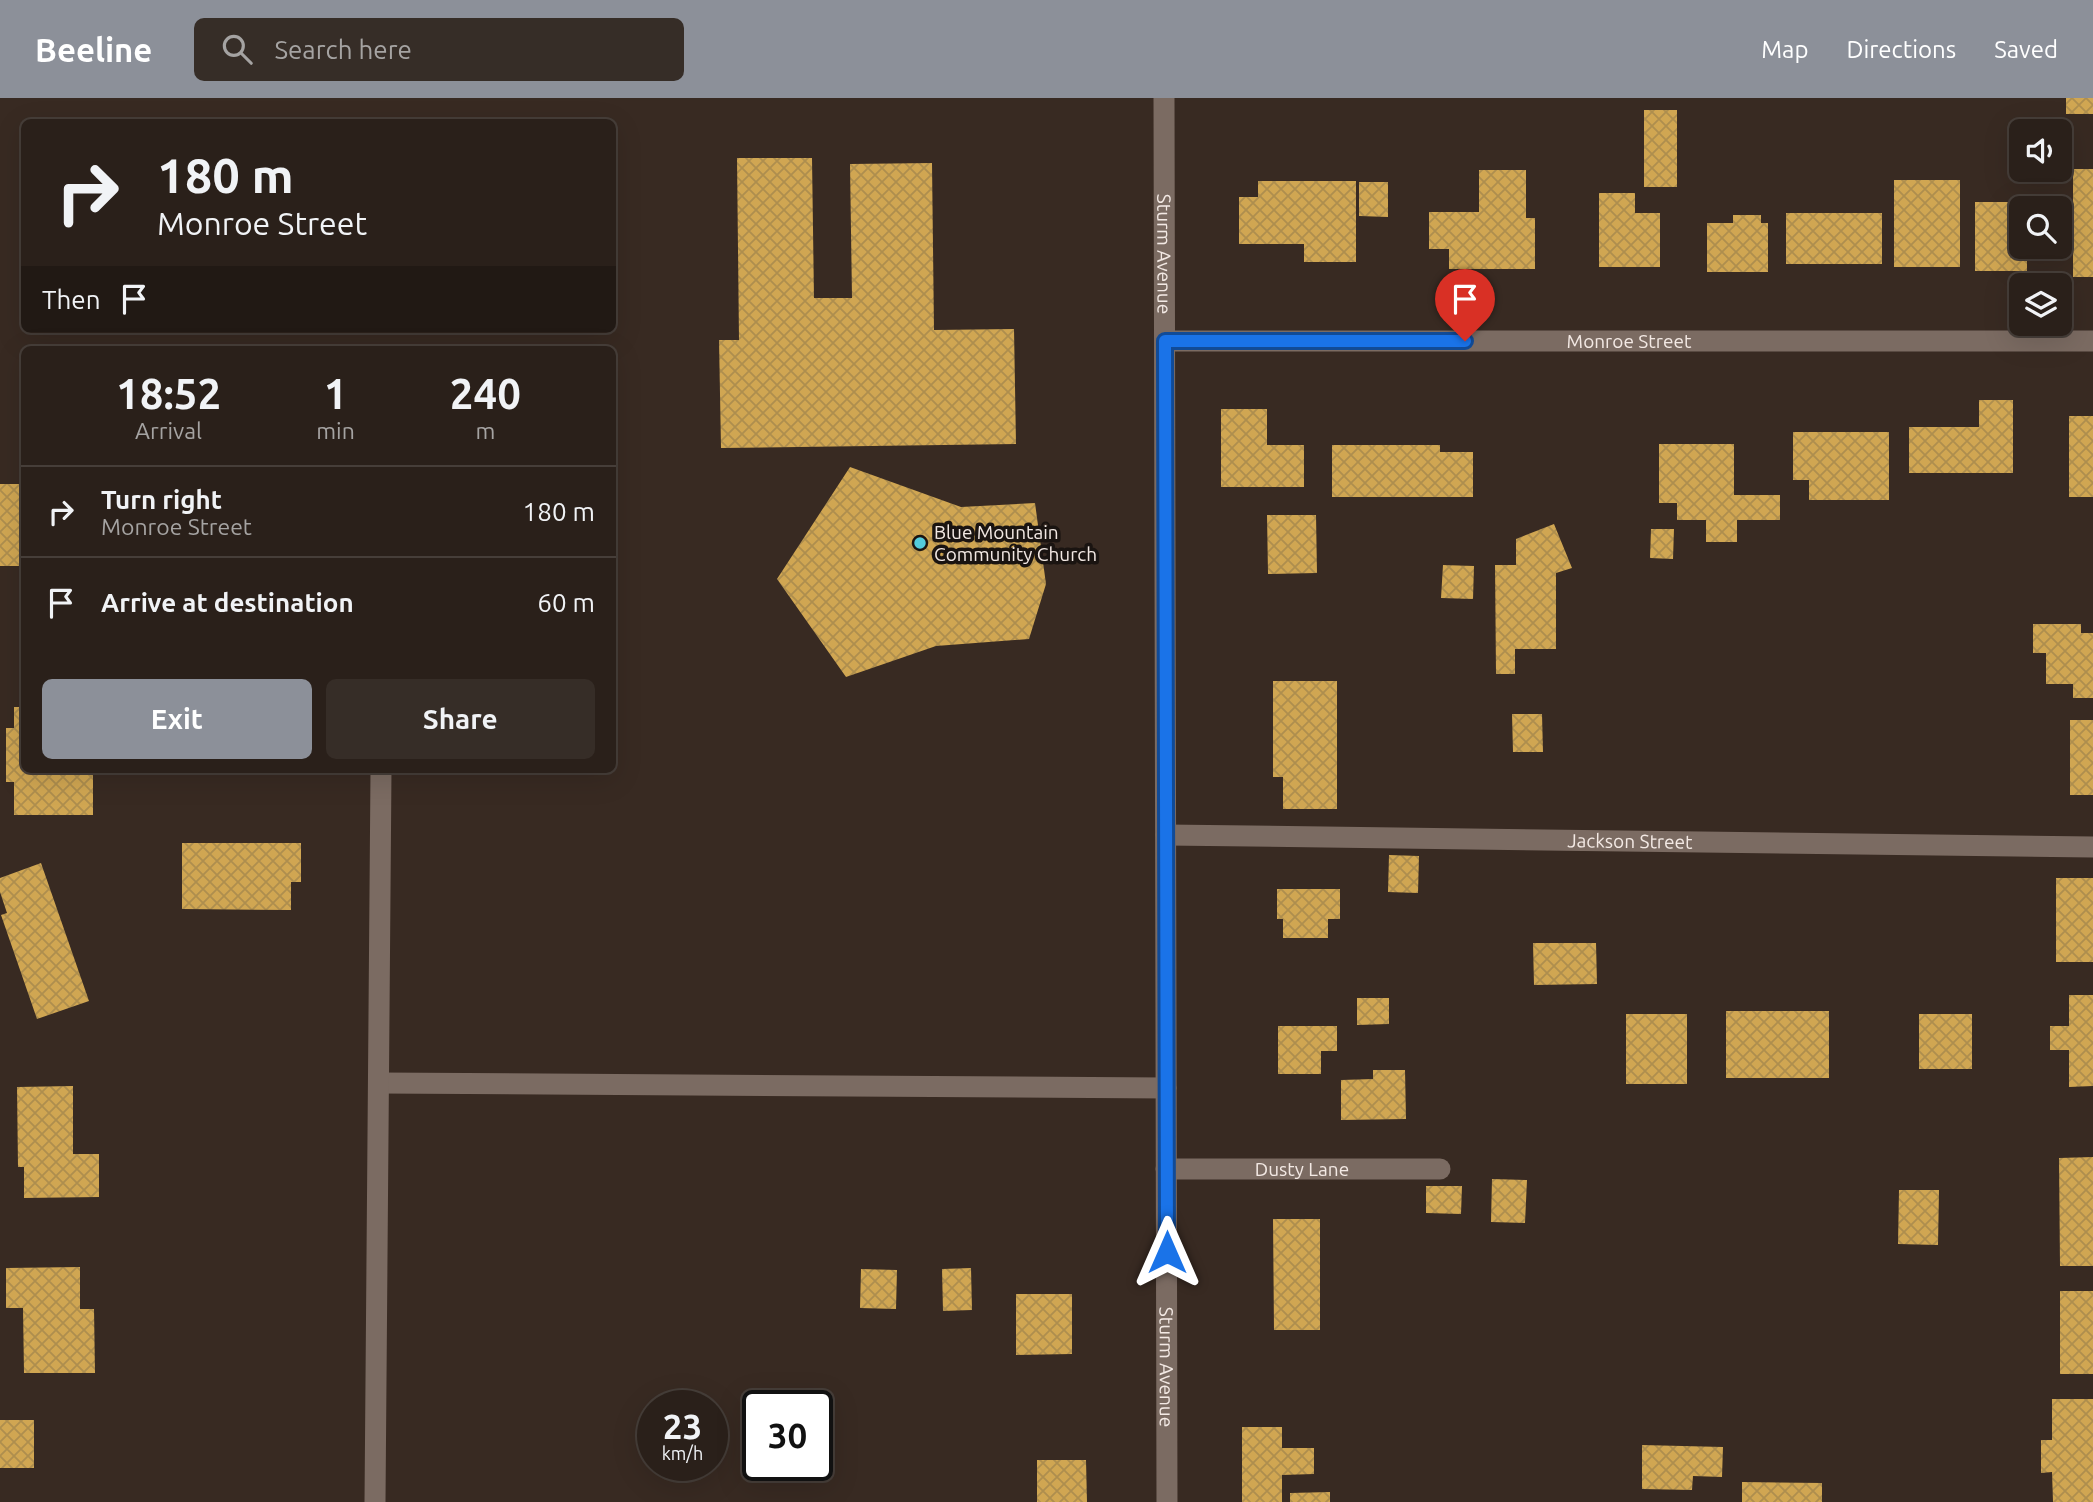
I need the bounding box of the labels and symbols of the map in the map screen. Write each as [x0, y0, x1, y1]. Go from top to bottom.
street label: Sturm Avenue [1153, 194, 1175, 314]
pin [1435, 269, 1495, 341]
street label: Monroe Street [1567, 330, 1692, 352]
place label: Blue Mountain Community Church [934, 521, 1097, 565]
marker: Blue Mountain Community Church [912, 535, 928, 551]
street label: Jackson Street [1567, 829, 1693, 853]
street label: Dusty Lane [1255, 1158, 1349, 1180]
position arrow [1130, 1215, 1204, 1289]
street label: Sturm Avenue [1156, 1307, 1178, 1427]
speed limit sign: 30 [742, 1390, 833, 1481]

